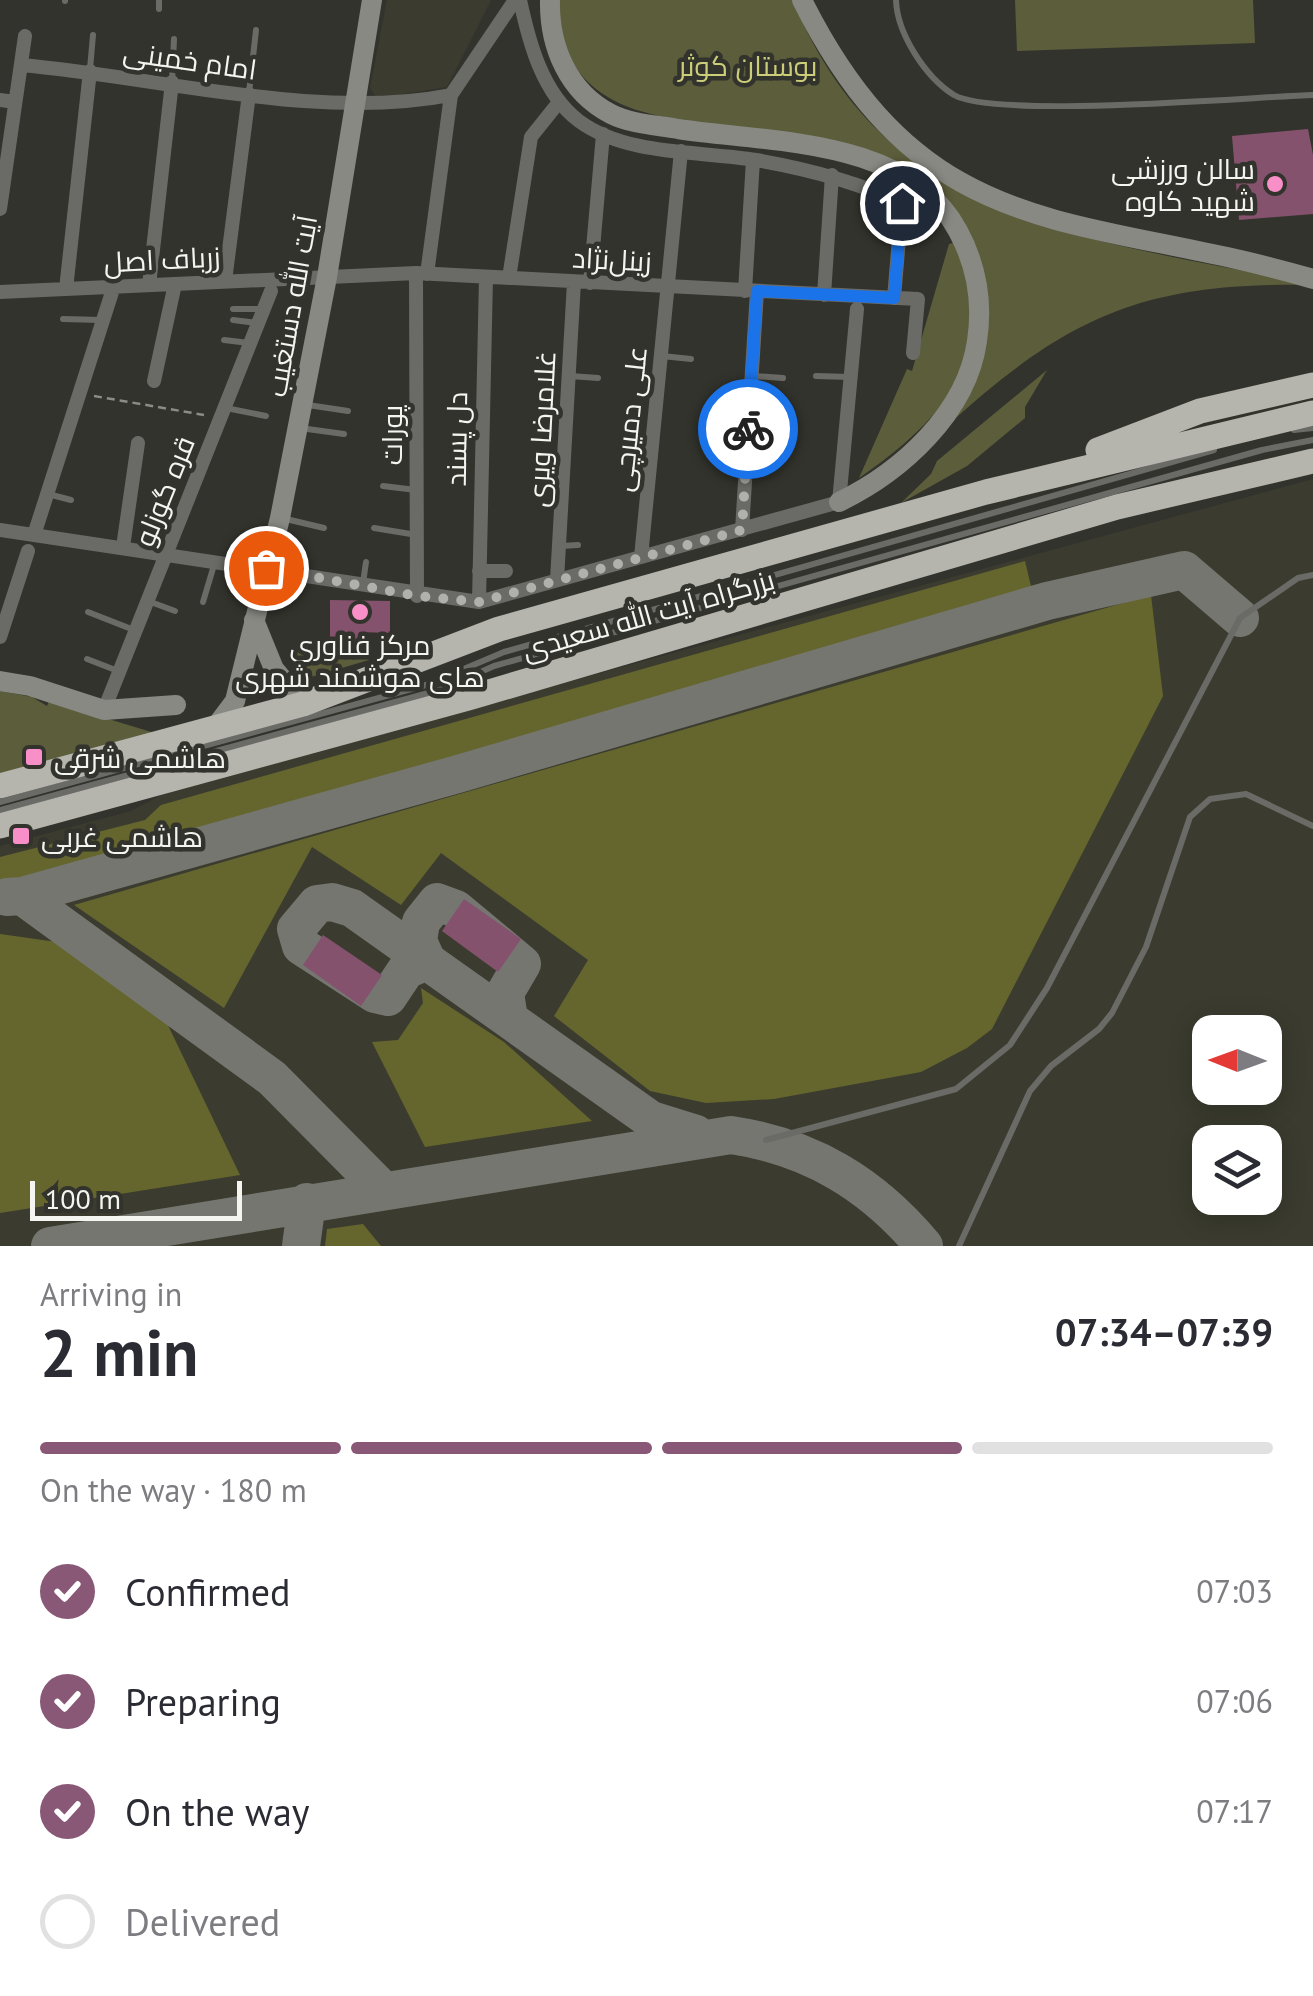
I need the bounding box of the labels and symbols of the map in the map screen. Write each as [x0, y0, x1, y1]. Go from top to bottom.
street label: امام خمینی [121, 32, 259, 90]
park label: بوستان کوثر [677, 47, 818, 84]
place label: سالن ورزشی شهید کاوه [1111, 150, 1255, 219]
pin [860, 161, 945, 246]
marker: سالن ورزشی شهید کاوه [1264, 173, 1286, 195]
street label: آیت الله دستغیب [257, 212, 325, 400]
street label: زرباف اصل [103, 237, 221, 281]
street label: زینل‌نژاد [571, 238, 653, 280]
street label: علی دمیرچی [603, 345, 656, 494]
street label: غلامرضا ویری [518, 350, 564, 508]
courier [698, 379, 798, 479]
street label: دل پسند [437, 391, 476, 487]
street label: پورات [373, 404, 411, 465]
street label: قره گوزلو [125, 430, 203, 552]
pin [224, 526, 309, 611]
street label: بزرگراه آیت الله سعیدی [517, 560, 779, 668]
marker: مرکز فناوری های هوشمند شهری [349, 601, 371, 623]
place label: مرکز فناوری های هوشمند شهری [235, 626, 485, 695]
place label: هاشمی شرقی [54, 739, 226, 776]
marker: هاشمی شرقی [23, 746, 45, 768]
place label: هاشمی غربی [41, 818, 203, 855]
marker: هاشمی غربی [10, 825, 32, 847]
north arrow [1192, 1015, 1282, 1105]
scale bar [30, 1176, 242, 1220]

